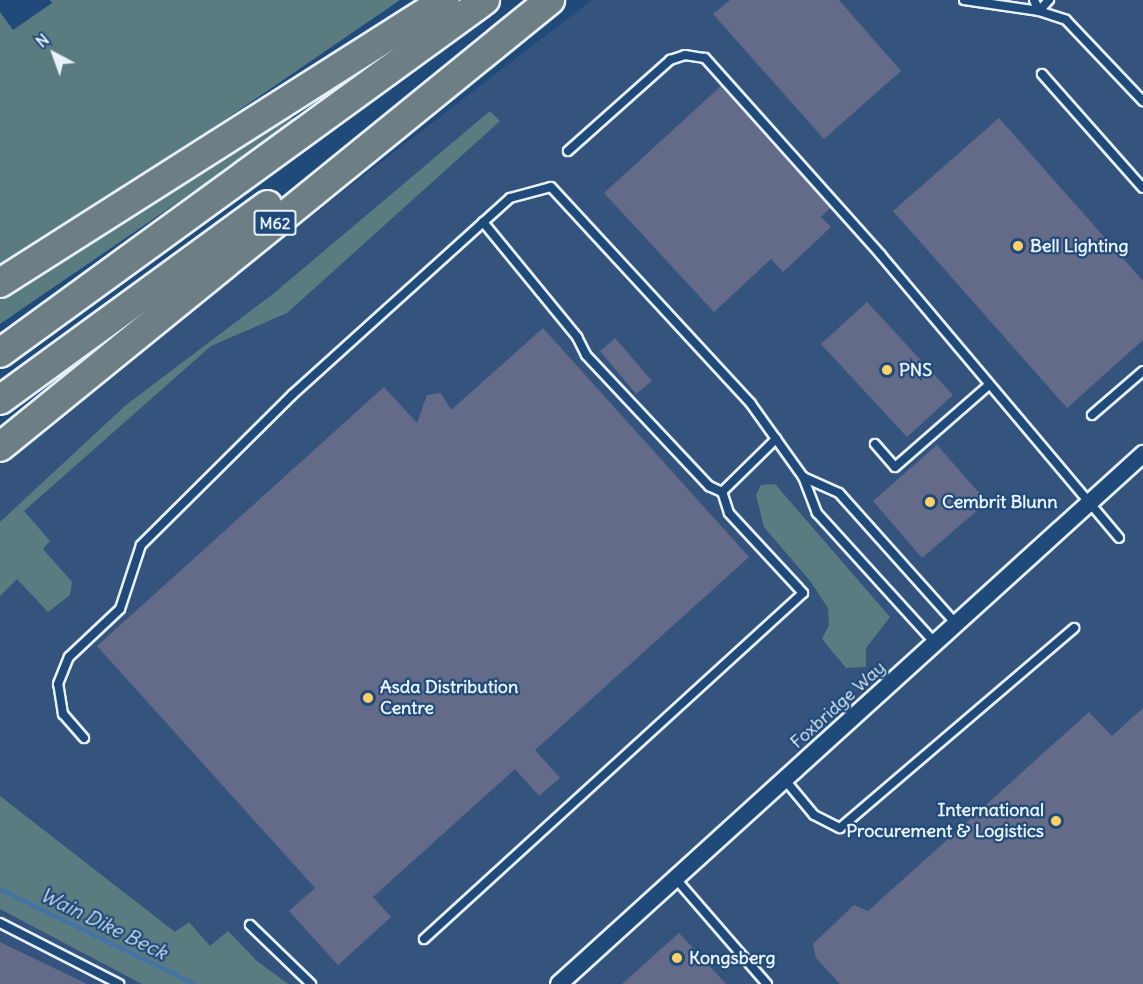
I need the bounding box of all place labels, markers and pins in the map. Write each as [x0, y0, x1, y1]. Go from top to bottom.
place label: Bell Lighting [1030, 235, 1128, 257]
marker: Bell Lighting [1011, 239, 1025, 253]
place label: PNS [899, 359, 932, 381]
marker: PNS [880, 363, 894, 377]
place label: Cembrit Blunn [942, 491, 1058, 513]
marker: Cembrit Blunn [923, 495, 937, 509]
place label: Asda Distribution Centre [380, 677, 518, 720]
marker: Asda Distribution Centre [361, 691, 375, 705]
place label: International Procurement & Logistics [846, 800, 1044, 842]
marker: International Procurement & Logistics [1049, 814, 1063, 828]
place label: Kongsberg [689, 947, 776, 969]
marker: Kongsberg [670, 951, 684, 965]

